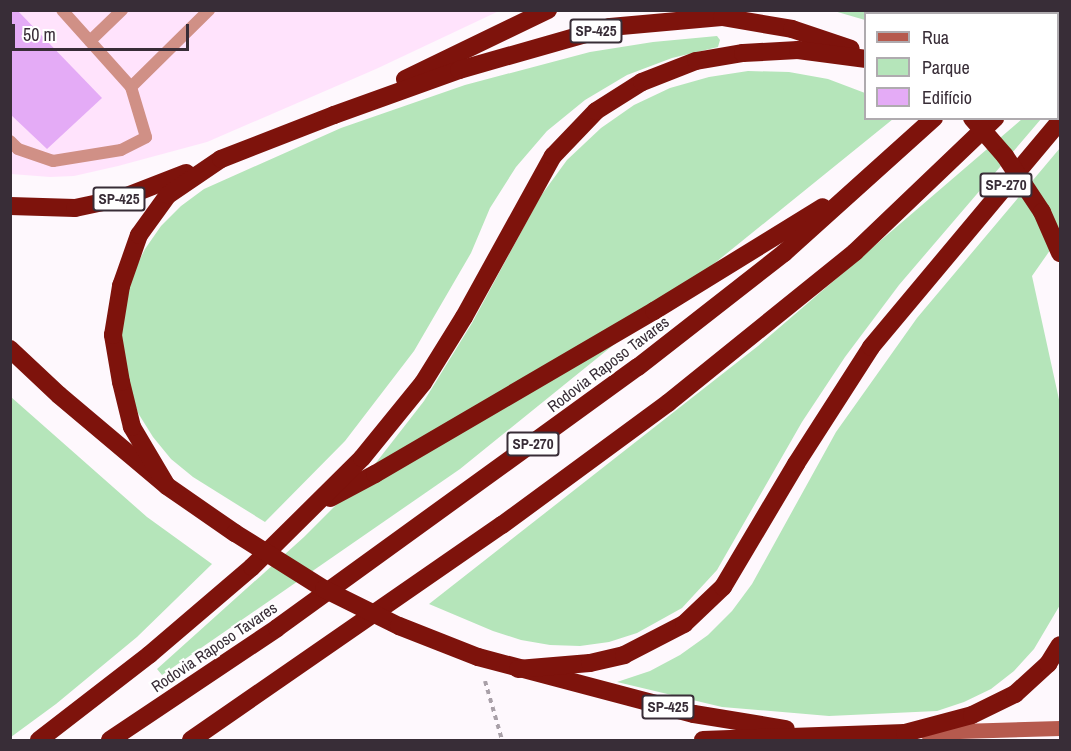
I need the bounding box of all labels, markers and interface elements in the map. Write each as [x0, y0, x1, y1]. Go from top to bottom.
scale bar [15, 12, 192, 50]
legend [864, 12, 1059, 120]
road number: SP-425 [569, 19, 623, 43]
text: 50 m [23, 22, 56, 47]
text: Rua [922, 25, 949, 50]
text: Parque [922, 55, 970, 80]
text: Edifício [922, 85, 972, 110]
road number: SP-270 [979, 173, 1033, 197]
road number: SP-425 [92, 187, 146, 211]
street label: Rodovia Raposo Tavares [543, 312, 673, 416]
road number: SP-270 [506, 432, 560, 456]
street label: Rodovia Raposo Tavares [147, 598, 281, 696]
road number: SP-425 [641, 695, 695, 719]

